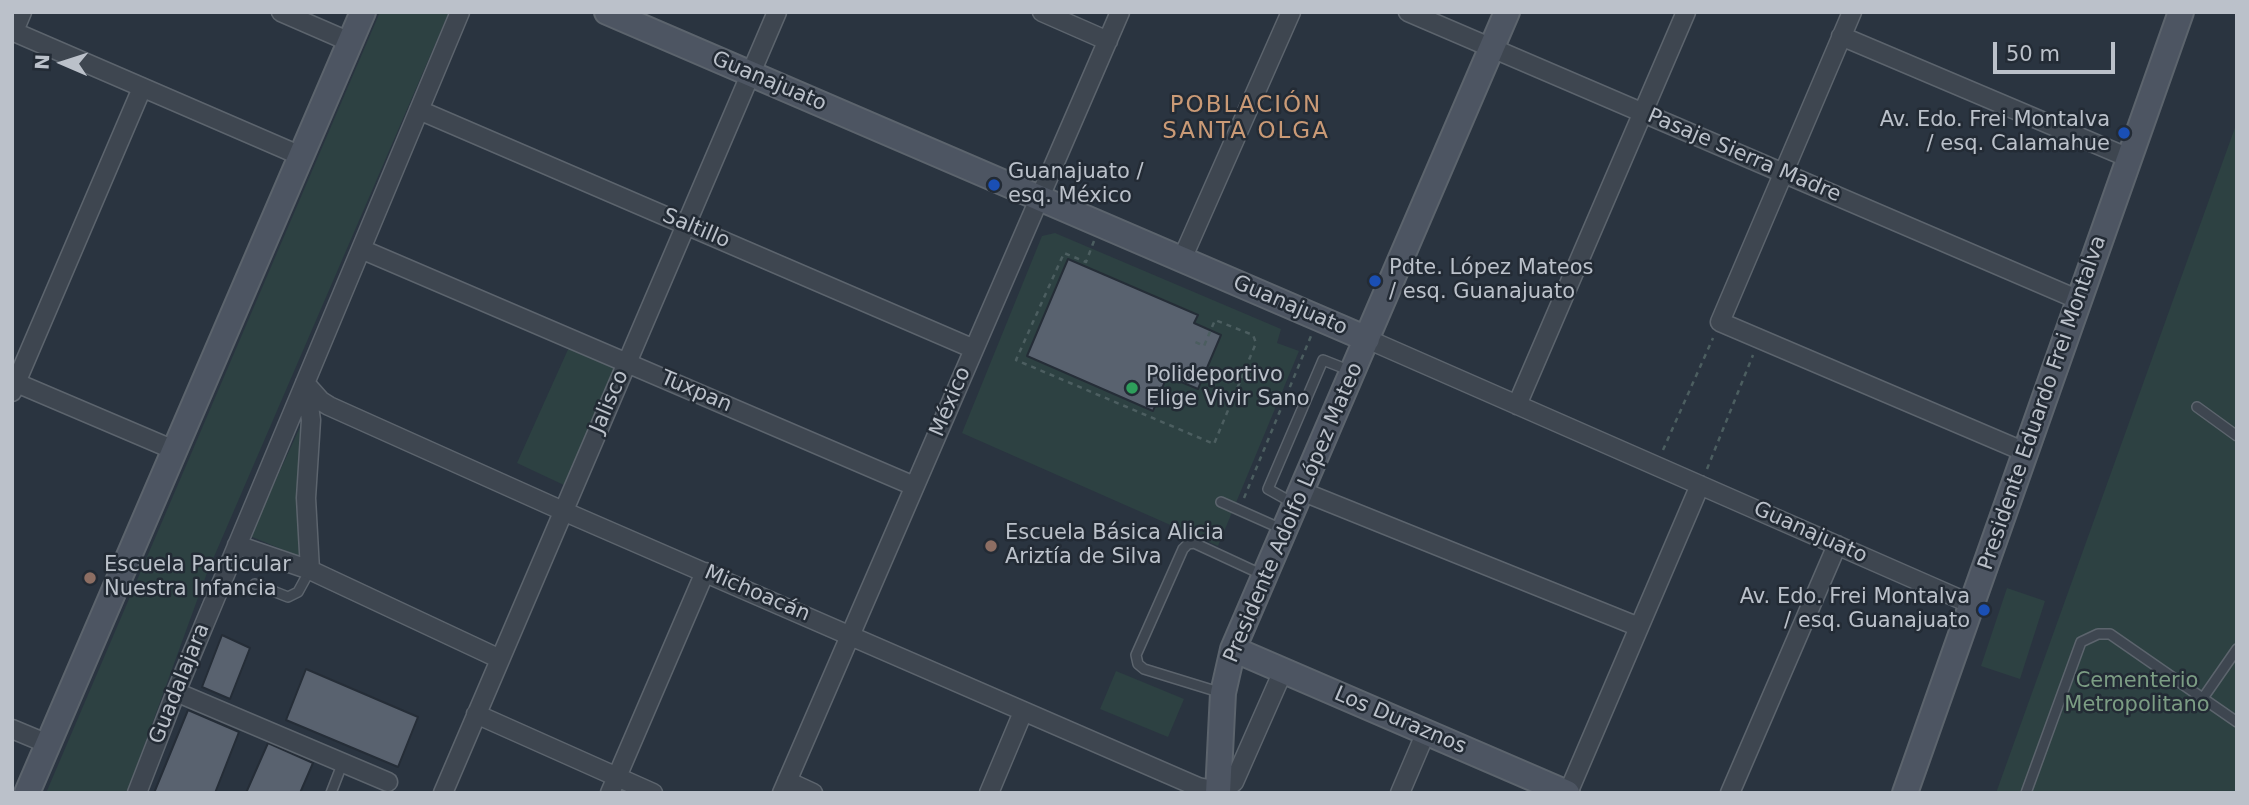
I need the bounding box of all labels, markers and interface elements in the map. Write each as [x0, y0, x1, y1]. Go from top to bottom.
north arrow [28, 28, 98, 98]
scale bar [1997, 28, 2120, 72]
text: 50 m [2006, 42, 2060, 66]
street label: Guanajuato [708, 47, 830, 117]
text: N [31, 53, 53, 70]
district label: POBLACIÓN SANTA OLGA [1163, 92, 1329, 146]
street label: Pasaje Sierra Madre [1643, 104, 1845, 208]
place label: Av. Edo. Frei Montalva / esq. Calamahue [1880, 108, 2110, 158]
marker: Av. Edo. Frei Montalva / esq. Calamahue [2116, 125, 2132, 141]
place label: Guanajuato / esq. México [1008, 160, 1143, 210]
marker: Guanajuato / esq. México [986, 177, 1002, 193]
street label: Saltillo [659, 204, 733, 254]
street label: Presidente Eduardo Frei Montalva [1974, 232, 2112, 574]
place label: Pdte. López Mateos / esq. Guanajuato [1389, 256, 1594, 306]
street label: Guanajuato [1229, 271, 1351, 341]
marker: Pdte. López Mateos / esq. Guanajuato [1367, 273, 1383, 289]
street label: Presidente Adolfo López Mateo [1219, 359, 1369, 667]
street label: México [925, 363, 977, 441]
place label: Polideportivo Elige Vivir Sano [1146, 363, 1310, 413]
street label: Tuxpan [657, 366, 735, 418]
street label: Jalisco [585, 367, 635, 437]
marker: Polideportivo Elige Vivir Sano [1124, 380, 1140, 396]
street label: Guanajuato [1749, 497, 1871, 569]
place label: Escuela Básica Alicia Ariztía de Silva [1005, 521, 1224, 571]
marker: Escuela Básica Alicia Ariztía de Silva [983, 538, 999, 554]
place label: Escuela Particular Nuestra Infancia [104, 553, 291, 603]
street label: Michoacán [700, 560, 814, 628]
marker: Escuela Particular Nuestra Infancia [82, 570, 98, 586]
place label: Av. Edo. Frei Montalva / esq. Guanajuato [1740, 585, 1970, 635]
marker: Av. Edo. Frei Montalva / esq. Guanajuato [1976, 602, 1992, 618]
street label: Guadalajara [144, 620, 216, 748]
park label: Cementerio Metropolitano [2064, 669, 2210, 719]
street label: Los Duraznos [1330, 682, 1470, 760]

